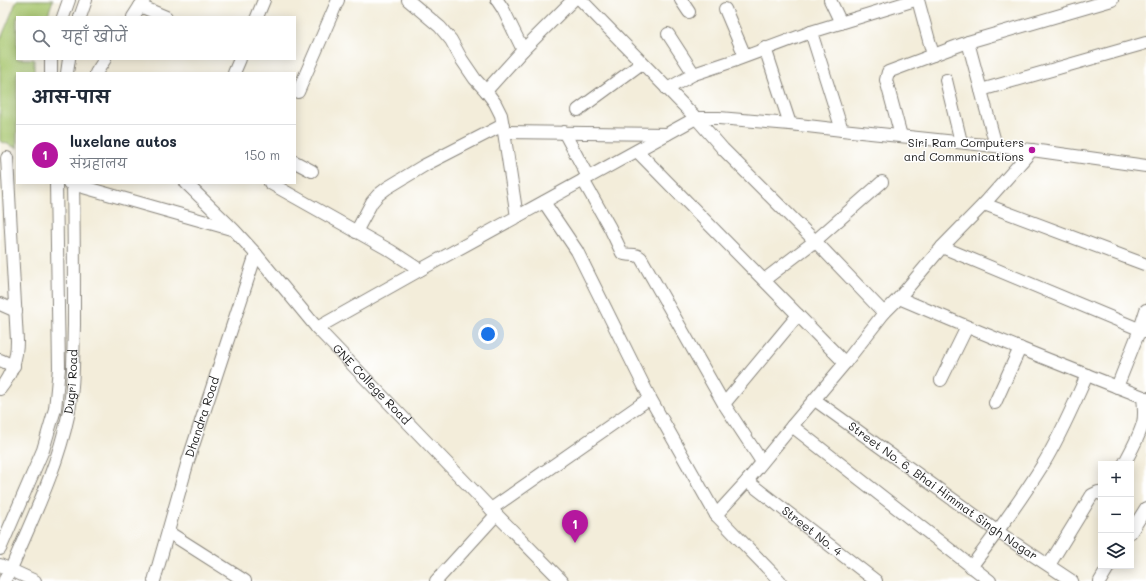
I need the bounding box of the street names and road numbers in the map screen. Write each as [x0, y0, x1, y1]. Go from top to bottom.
street label: GNE College Road [330, 340, 415, 428]
street label: Dugri Road [60, 349, 80, 415]
street label: Dhandra Road [181, 374, 222, 459]
street label: Street No. 6, Bhai Himmat Singh Nagar [845, 418, 1041, 563]
street label: Street No. 4 [779, 502, 846, 559]

